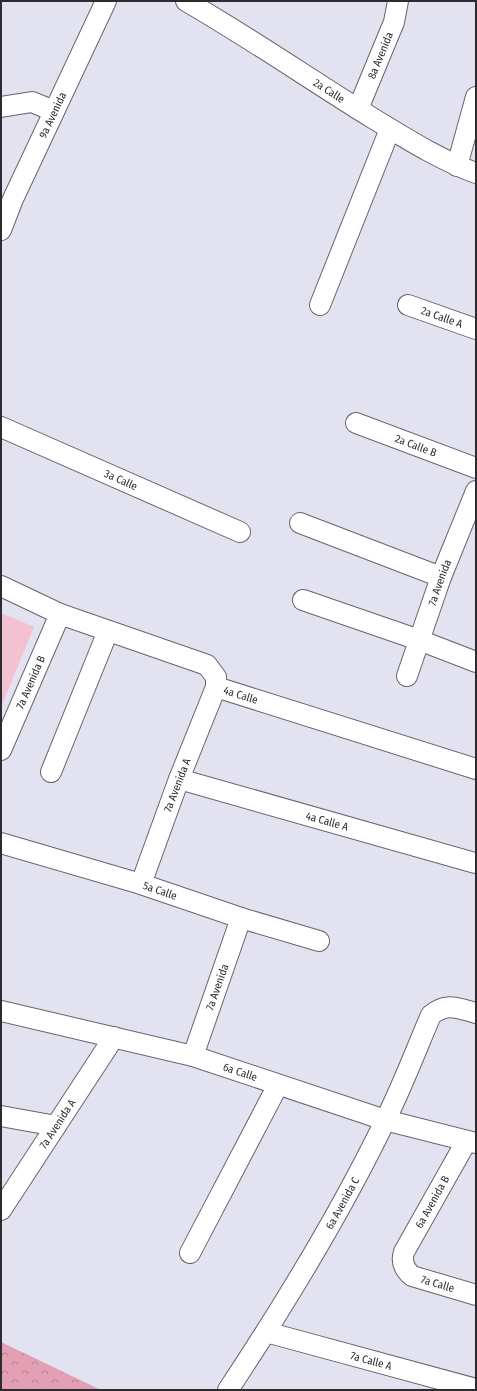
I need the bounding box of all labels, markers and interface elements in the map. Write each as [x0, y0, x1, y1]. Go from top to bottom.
street label: 8a Avenida [365, 30, 396, 81]
street label: 2a Calle [311, 76, 347, 106]
street label: 9a Avenida [37, 90, 69, 140]
street label: 2a Calle A [419, 304, 464, 331]
street label: 2a Calle B [393, 432, 438, 460]
street label: 3a Calle [102, 467, 139, 493]
street label: 7a Avenida [426, 558, 454, 607]
street label: 7a Avenida B [14, 654, 48, 711]
street label: 4a Calle [222, 684, 259, 707]
street label: 7a Avenida A [161, 756, 194, 814]
street label: 4a Calle A [304, 809, 350, 834]
street label: 5a Calle [141, 879, 179, 903]
street label: 7a Avenida [203, 962, 231, 1012]
street label: 6a Calle [221, 1060, 259, 1084]
street label: 7a Avenida A [37, 1097, 79, 1151]
street label: 6a Avenida B [413, 1174, 452, 1231]
street label: 6a Avenida C [323, 1175, 362, 1232]
street label: 7a Calle [419, 1273, 456, 1295]
street label: 7a Calle A [349, 1349, 393, 1373]

